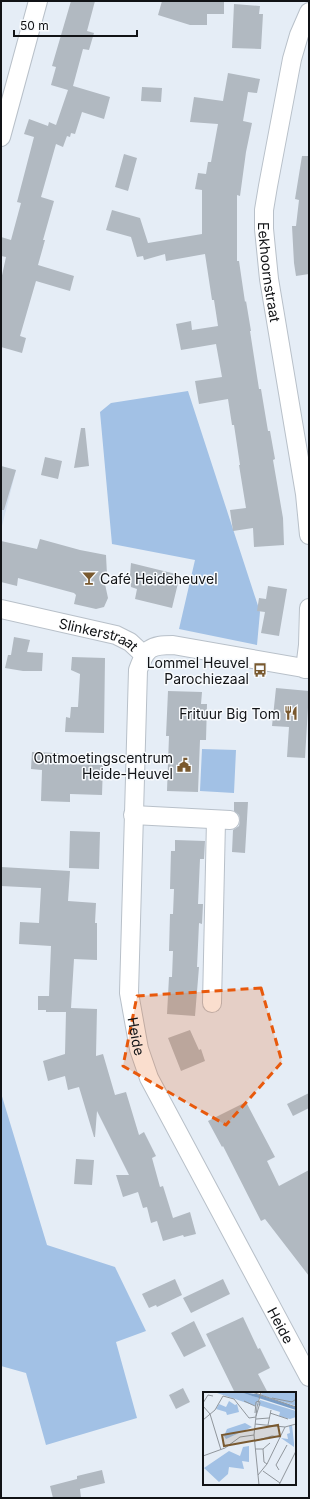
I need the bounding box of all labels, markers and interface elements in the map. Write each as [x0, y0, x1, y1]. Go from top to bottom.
scale bar [14, 12, 137, 38]
text: 50 m [20, 18, 49, 33]
street label: Eekhoornstraat [256, 222, 285, 324]
bar icon: Café Heideheuvel [81, 570, 97, 586]
place label: Café Heideheuvel [100, 570, 218, 587]
street label: Slinkerstraat [57, 614, 142, 654]
place label: Lommel Heuvel Parochiezaal [147, 654, 249, 687]
bus stop icon: Lommel Heuvel Parochiezaal [252, 662, 268, 678]
place label: Frituur Big Tom [179, 705, 280, 722]
restaurant icon: Frituur Big Tom [283, 705, 299, 721]
place label: Ontmoetingscentrum Heide-Heuvel [34, 749, 173, 782]
public building icon: Ontmoetingscentrum Heide-Heuvel [176, 757, 192, 773]
street label: Heide [125, 1015, 149, 1058]
street label: Heide [265, 1304, 298, 1346]
inset map [203, 1392, 296, 1485]

